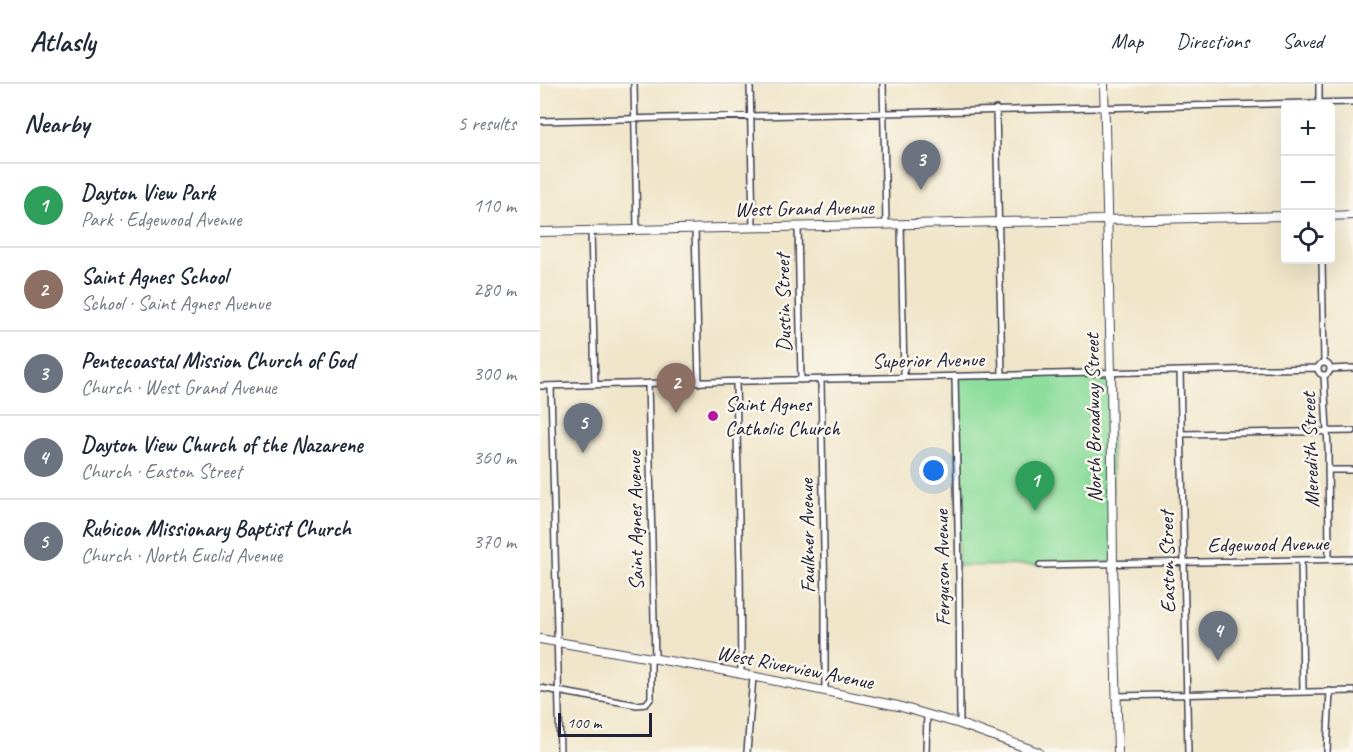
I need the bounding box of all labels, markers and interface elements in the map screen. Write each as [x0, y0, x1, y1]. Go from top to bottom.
text: Atlasly [30, 24, 95, 59]
text: Map [1111, 28, 1143, 54]
text: Directions [1176, 28, 1249, 54]
text: Saved [1282, 28, 1323, 54]
map controls [1281, 102, 1335, 264]
button: + [1281, 102, 1335, 156]
text: Nearby [24, 107, 89, 140]
text: 5 results [457, 111, 516, 136]
pin: 3 [902, 141, 940, 190]
button: − [1281, 156, 1335, 210]
text: Dayton View Park [81, 179, 215, 207]
text: 1 [39, 193, 48, 218]
text: 110 m [473, 193, 516, 218]
street label: West Grand Avenue [734, 194, 875, 222]
text: Park · Edgewood Avenue [81, 207, 241, 232]
button: locate [1281, 210, 1335, 264]
street label: Dustin Street [769, 251, 797, 352]
text: Saint Agnes School [81, 263, 228, 291]
text: 2 [39, 277, 48, 302]
text: 280 m [473, 277, 516, 302]
text: School · Saint Agnes Avenue [81, 291, 270, 316]
street label: North Broadway Street [1078, 331, 1107, 502]
street label: Superior Avenue [872, 346, 986, 374]
text: Pentecoastal Mission Church of God [81, 347, 354, 375]
text: 3 [39, 361, 48, 386]
text: 300 m [473, 361, 516, 386]
pin: 2 [656, 364, 696, 413]
text: Church · West Grand Avenue [81, 375, 277, 400]
street label: Meredith Street [1295, 390, 1325, 508]
place label: Saint Agnes Catholic Church [725, 391, 841, 441]
pin: 5 [564, 404, 603, 453]
marker: Saint Agnes Catholic Church [706, 409, 720, 423]
text: Dayton View Church of the Nazarene [81, 431, 363, 459]
text: 4 [39, 445, 48, 470]
text: 360 m [473, 445, 516, 470]
street label: Saint Agnes Avenue [621, 449, 649, 591]
your location [919, 456, 948, 485]
text: Church · Easton Street [81, 459, 242, 484]
pin: 1 [1016, 462, 1054, 511]
street label: Faulkner Avenue [793, 477, 821, 593]
street label: Ferguson Avenue [928, 508, 956, 626]
street label: Easton Street [1153, 508, 1181, 613]
text: Rubicon Missionary Baptist Church [81, 515, 351, 543]
text: 5 [39, 529, 48, 554]
text: 370 m [473, 529, 516, 554]
street label: Edgewood Avenue [1207, 530, 1330, 558]
text: Church · North Euclid Avenue [81, 543, 282, 568]
pin: 4 [1198, 612, 1238, 661]
street label: West Riverview Avenue [714, 639, 877, 695]
scale bar [558, 710, 652, 738]
text: 100 m [567, 713, 601, 733]

